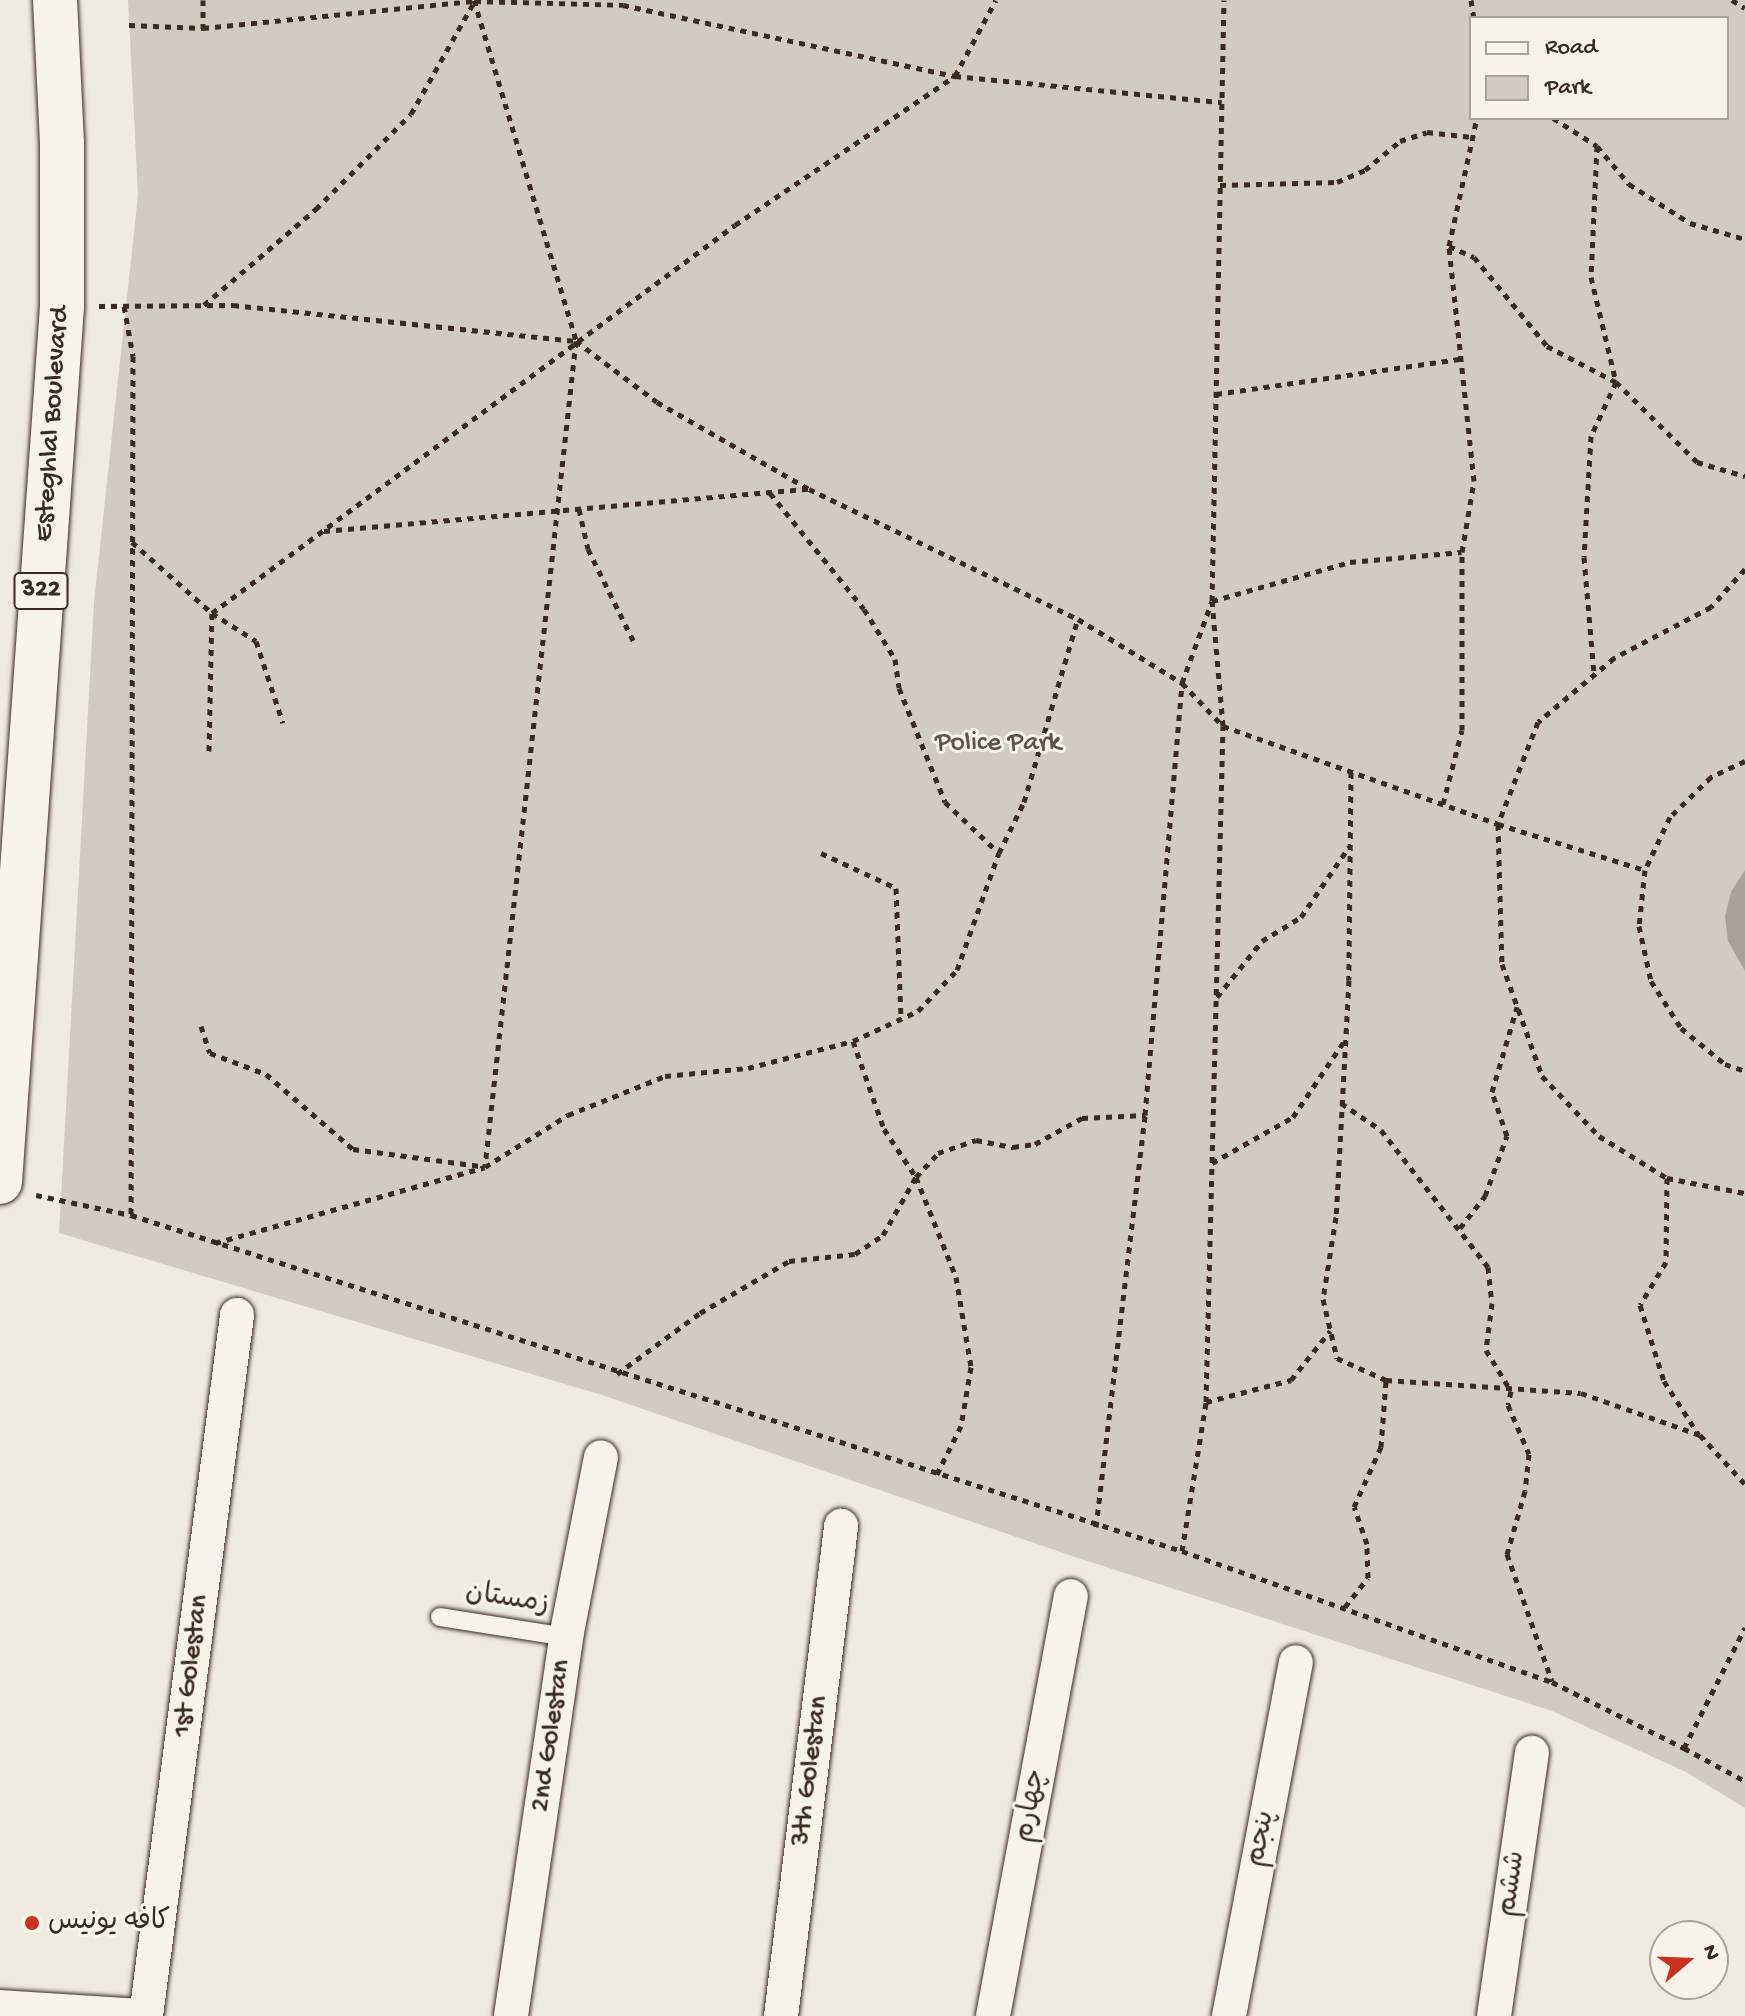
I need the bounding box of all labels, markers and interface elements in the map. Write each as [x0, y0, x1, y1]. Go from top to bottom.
legend [1469, 16, 1729, 120]
text: Road [1545, 34, 1597, 63]
text: Park [1545, 74, 1591, 103]
street label: Esteghlal Boulevard [28, 305, 78, 543]
road number: 322 [13, 569, 69, 613]
park label: Police Park [935, 727, 1061, 761]
street label: زمستان [463, 1577, 551, 1623]
street label: 1st Golestan [167, 1593, 217, 1739]
street label: 2nd Golestan [525, 1658, 579, 1814]
street label: 3th Golestan [785, 1694, 837, 1848]
street label: چهارم [1009, 1767, 1055, 1845]
street label: پنجم [1240, 1808, 1284, 1870]
street label: ششم [1492, 1849, 1534, 1919]
place label: کافه یونیس [48, 1906, 170, 1940]
marker: کافه یونیس [23, 1914, 41, 1932]
north arrow [1649, 1920, 1729, 2000]
text: N [1695, 1942, 1724, 1964]

